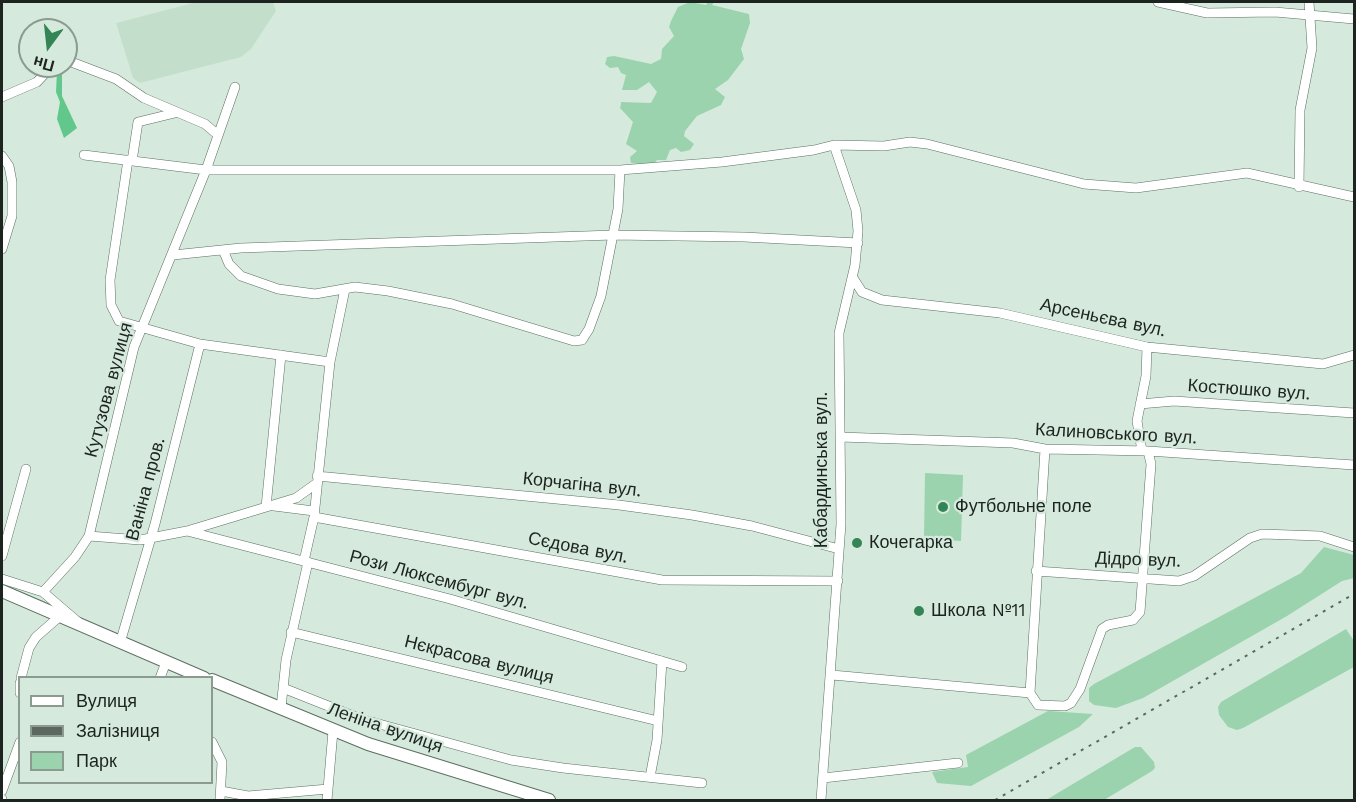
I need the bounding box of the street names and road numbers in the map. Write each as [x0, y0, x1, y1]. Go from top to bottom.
street label: Арсеньєва вул. [1038, 294, 1168, 342]
street label: Кутузова вулиця [81, 320, 137, 460]
street label: Костюшко вул. [1187, 375, 1311, 405]
street label: Кабардинська вул. [811, 392, 833, 548]
street label: Калиновського вул. [1034, 419, 1198, 449]
street label: Ваніна пров. [122, 435, 170, 543]
street label: Корчагіна вул. [522, 468, 642, 502]
street label: Сєдова вул. [526, 528, 630, 568]
street label: Рози Люксембург вул. [347, 546, 531, 614]
street label: Дідро вул. [1095, 548, 1181, 572]
street label: Нєкрасова вулиця [402, 631, 556, 689]
street label: Леніна вулиця [325, 698, 445, 758]

